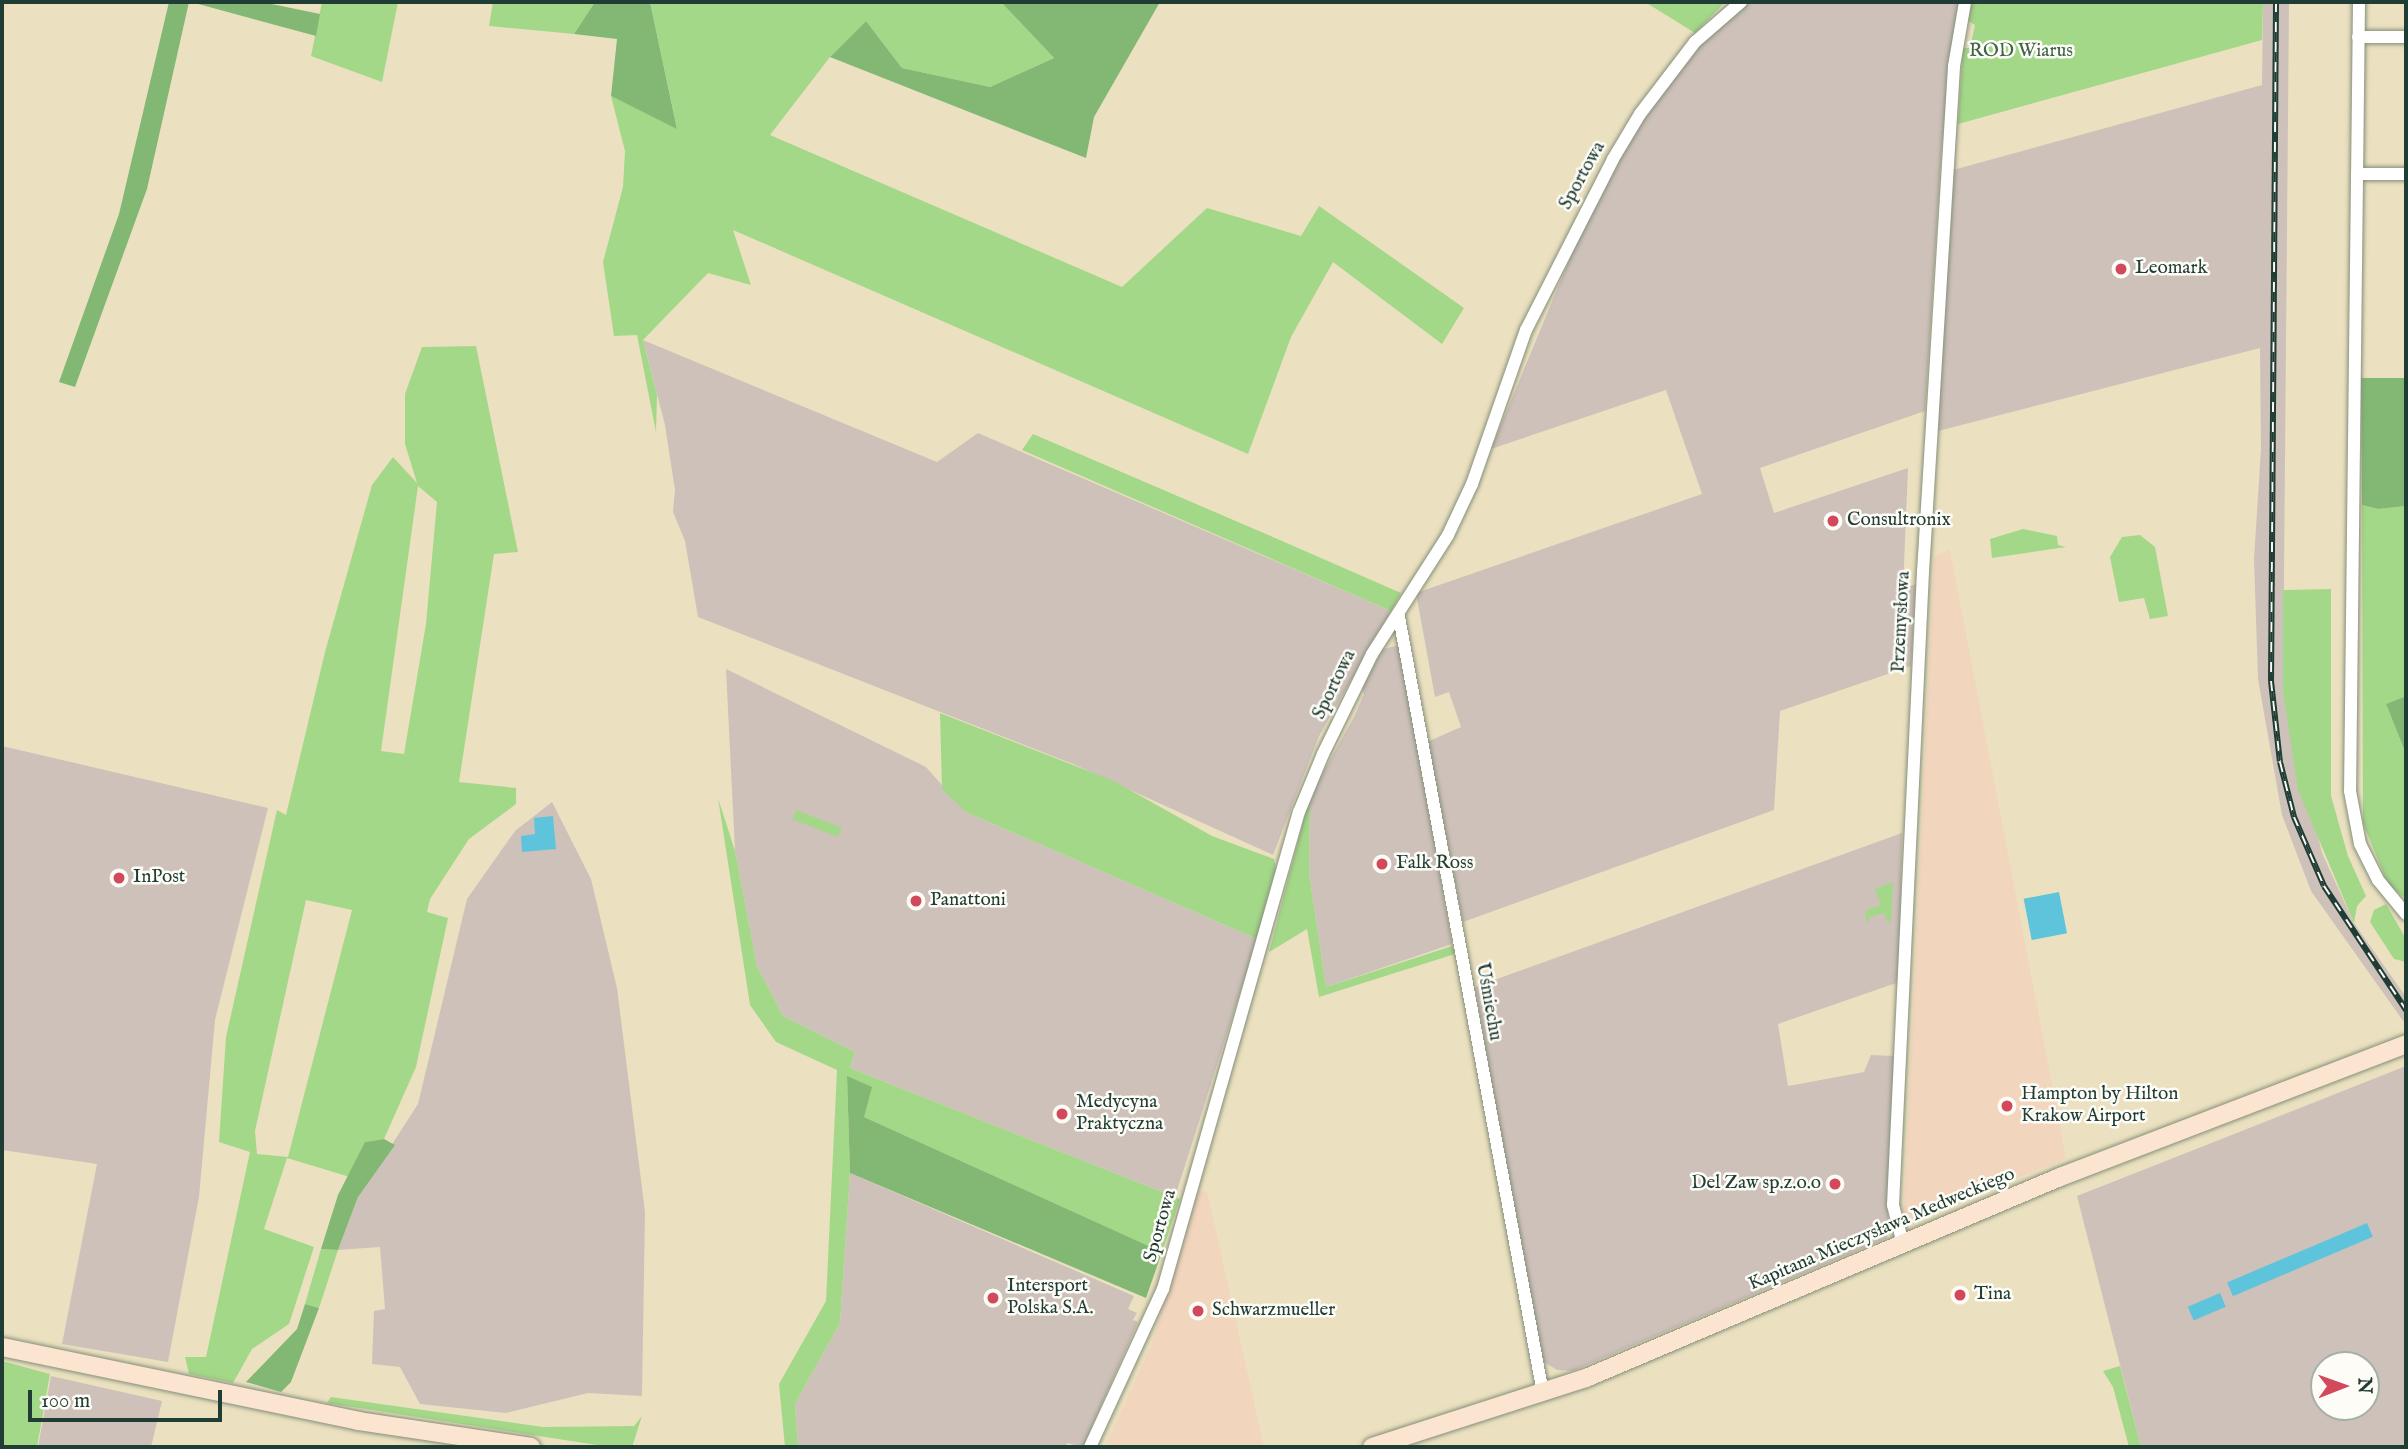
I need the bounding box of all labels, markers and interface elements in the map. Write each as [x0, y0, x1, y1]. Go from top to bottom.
park label: ROD Wiarus [1969, 41, 2073, 63]
street label: Sportowa [1555, 138, 1611, 214]
place label: Leomark [2135, 258, 2208, 280]
marker: Leomark [2113, 261, 2129, 277]
place label: Consultronix [1847, 510, 1951, 532]
marker: Consultronix [1825, 513, 1841, 529]
street label: Przemysłowa [1888, 571, 1916, 673]
street label: Sportowa [1308, 647, 1362, 723]
place label: Falk Ross [1396, 853, 1473, 875]
marker: Falk Ross [1374, 856, 1390, 872]
place label: InPost [133, 867, 185, 889]
marker: InPost [111, 870, 127, 886]
place label: Panattoni [930, 890, 1006, 912]
marker: Panattoni [908, 893, 924, 909]
street label: Uśmiechu [1470, 961, 1506, 1043]
place label: Hampton by Hilton Krakow Airport [2021, 1084, 2178, 1128]
place label: Medycyna Praktyczna [1076, 1092, 1163, 1136]
marker: Hampton by Hilton Krakow Airport [1999, 1098, 2015, 1114]
marker: Medycyna Praktyczna [1054, 1106, 1070, 1122]
street label: Kapitana Mieczysława Medweckiego [1745, 1163, 2019, 1297]
place label: Del Zaw sp.z.o.o [1691, 1173, 1821, 1195]
marker: Del Zaw sp.z.o.o [1827, 1176, 1843, 1192]
street label: Sportowa [1140, 1187, 1182, 1265]
place label: Intersport Polska S.A. [1007, 1276, 1094, 1320]
place label: Tina [1974, 1284, 2011, 1306]
marker: Tina [1952, 1287, 1968, 1303]
marker: Intersport Polska S.A. [985, 1290, 1001, 1306]
place label: Schwarzmueller [1212, 1300, 1335, 1322]
marker: Schwarzmueller [1190, 1303, 1206, 1319]
north arrow [2310, 1351, 2380, 1421]
scale bar [32, 1376, 226, 1420]
text: N [2352, 1377, 2376, 1394]
text: 100 m [41, 1388, 90, 1415]

